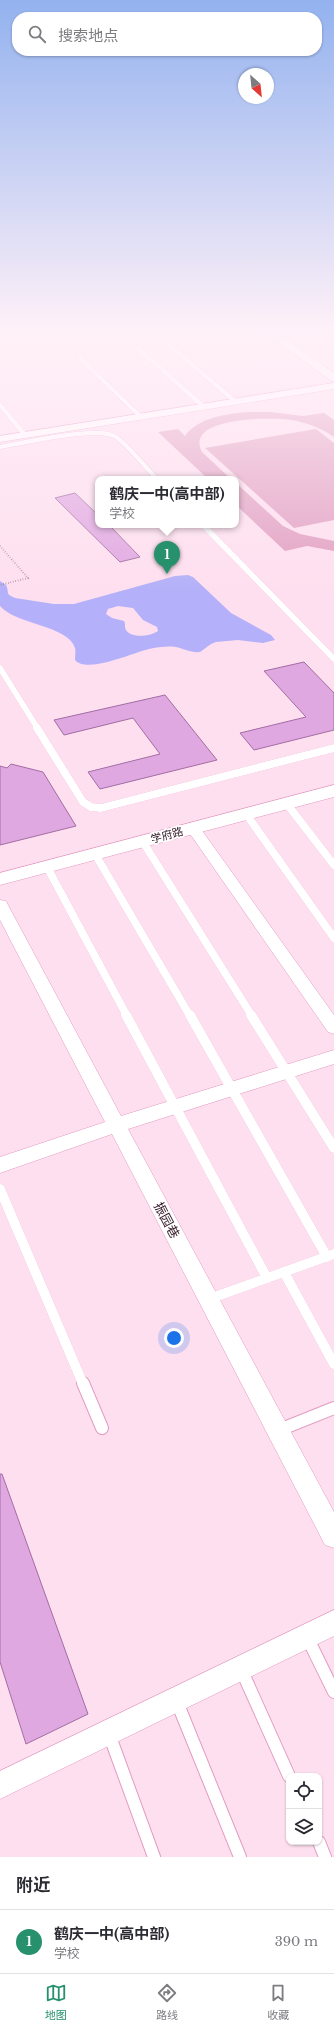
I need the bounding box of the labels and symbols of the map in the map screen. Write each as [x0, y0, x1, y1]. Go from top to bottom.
north arrow [238, 68, 274, 104]
pin: 1 [154, 541, 180, 574]
street label: 学府路 [149, 824, 185, 846]
street label: 振园巷 [150, 1199, 183, 1241]
your location [164, 1328, 184, 1348]

